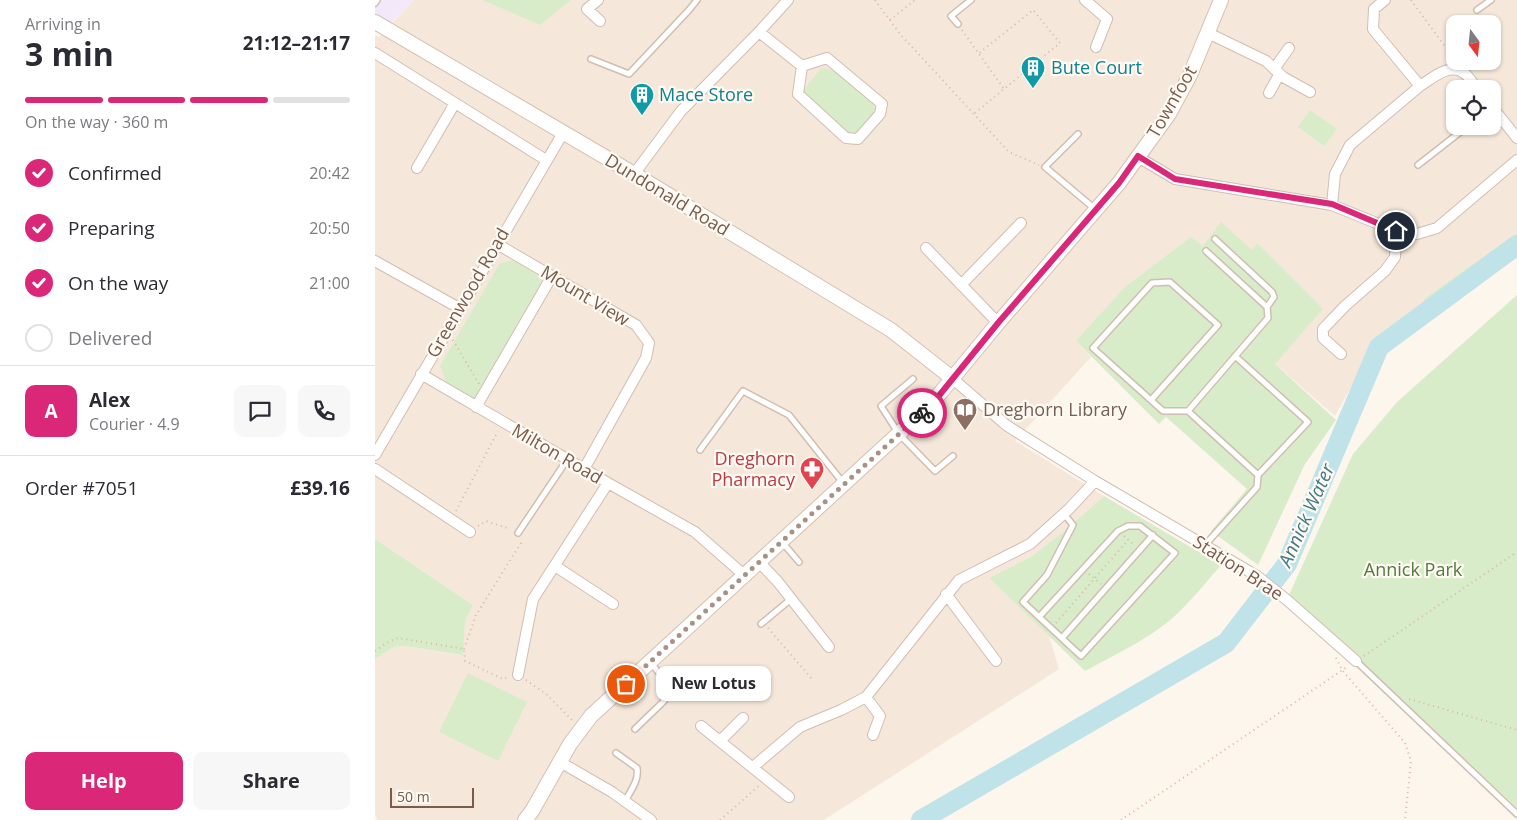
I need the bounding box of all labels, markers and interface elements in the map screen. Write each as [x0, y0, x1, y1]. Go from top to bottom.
text: Arriving in [25, 13, 101, 35]
north arrow [1446, 15, 1501, 70]
map controls [1446, 15, 1501, 135]
text: 21:12–21:17 [243, 30, 350, 56]
text: 3 min [25, 32, 114, 75]
building icon: Bute Court [1020, 55, 1046, 89]
place label: Bute Court [1051, 55, 1142, 79]
street label: Townfoot [1141, 61, 1201, 142]
button: locate [1446, 80, 1501, 135]
building icon: Mace Store [629, 82, 655, 116]
place label: Mace Store [659, 82, 753, 106]
text: On the way · 360 m [25, 111, 168, 133]
street label: Dundonald Road [601, 147, 734, 241]
icon: check [25, 159, 53, 187]
text: Confirmed [68, 160, 162, 186]
text: 20:42 [309, 162, 350, 184]
pin [1375, 210, 1417, 252]
icon: check [25, 214, 53, 242]
text: Preparing [68, 215, 155, 241]
text: 20:50 [309, 217, 350, 239]
icon: home [1382, 217, 1410, 245]
street label: Greenwood Road [420, 223, 514, 362]
street label: Mount View [537, 259, 634, 331]
icon: check [25, 269, 53, 297]
text: On the way [68, 270, 168, 296]
text: 21:00 [309, 272, 350, 294]
text: Delivered [68, 325, 152, 351]
button: chat [234, 385, 286, 437]
button: phone [298, 385, 350, 437]
text: Alex [89, 387, 130, 413]
courier [897, 388, 947, 438]
library icon: Dreghorn Library [952, 397, 978, 431]
place label: Dreghorn Library [983, 397, 1128, 421]
text: A [44, 398, 58, 424]
icon: bike [908, 399, 936, 427]
text: Courier · 4.9 [89, 413, 180, 435]
street label: Milton Road [508, 417, 607, 489]
place label: Dreghorn Pharmacy [711, 446, 796, 491]
pharmacy icon: Dreghorn Pharmacy [799, 456, 825, 490]
water label: Annick Water [1271, 458, 1341, 573]
text: Order #7051 [25, 475, 138, 501]
text: £39.16 [290, 475, 350, 501]
street label: Station Brae [1189, 529, 1288, 605]
park label: Annick Park [1364, 557, 1463, 581]
pin [605, 663, 647, 705]
callout: New Lotus [656, 666, 771, 702]
icon: bag [612, 670, 640, 698]
text: New Lotus [671, 672, 756, 694]
button: Help [25, 752, 183, 810]
button: Share [193, 752, 350, 810]
scale bar [390, 785, 474, 808]
text: 50 m [397, 787, 430, 806]

